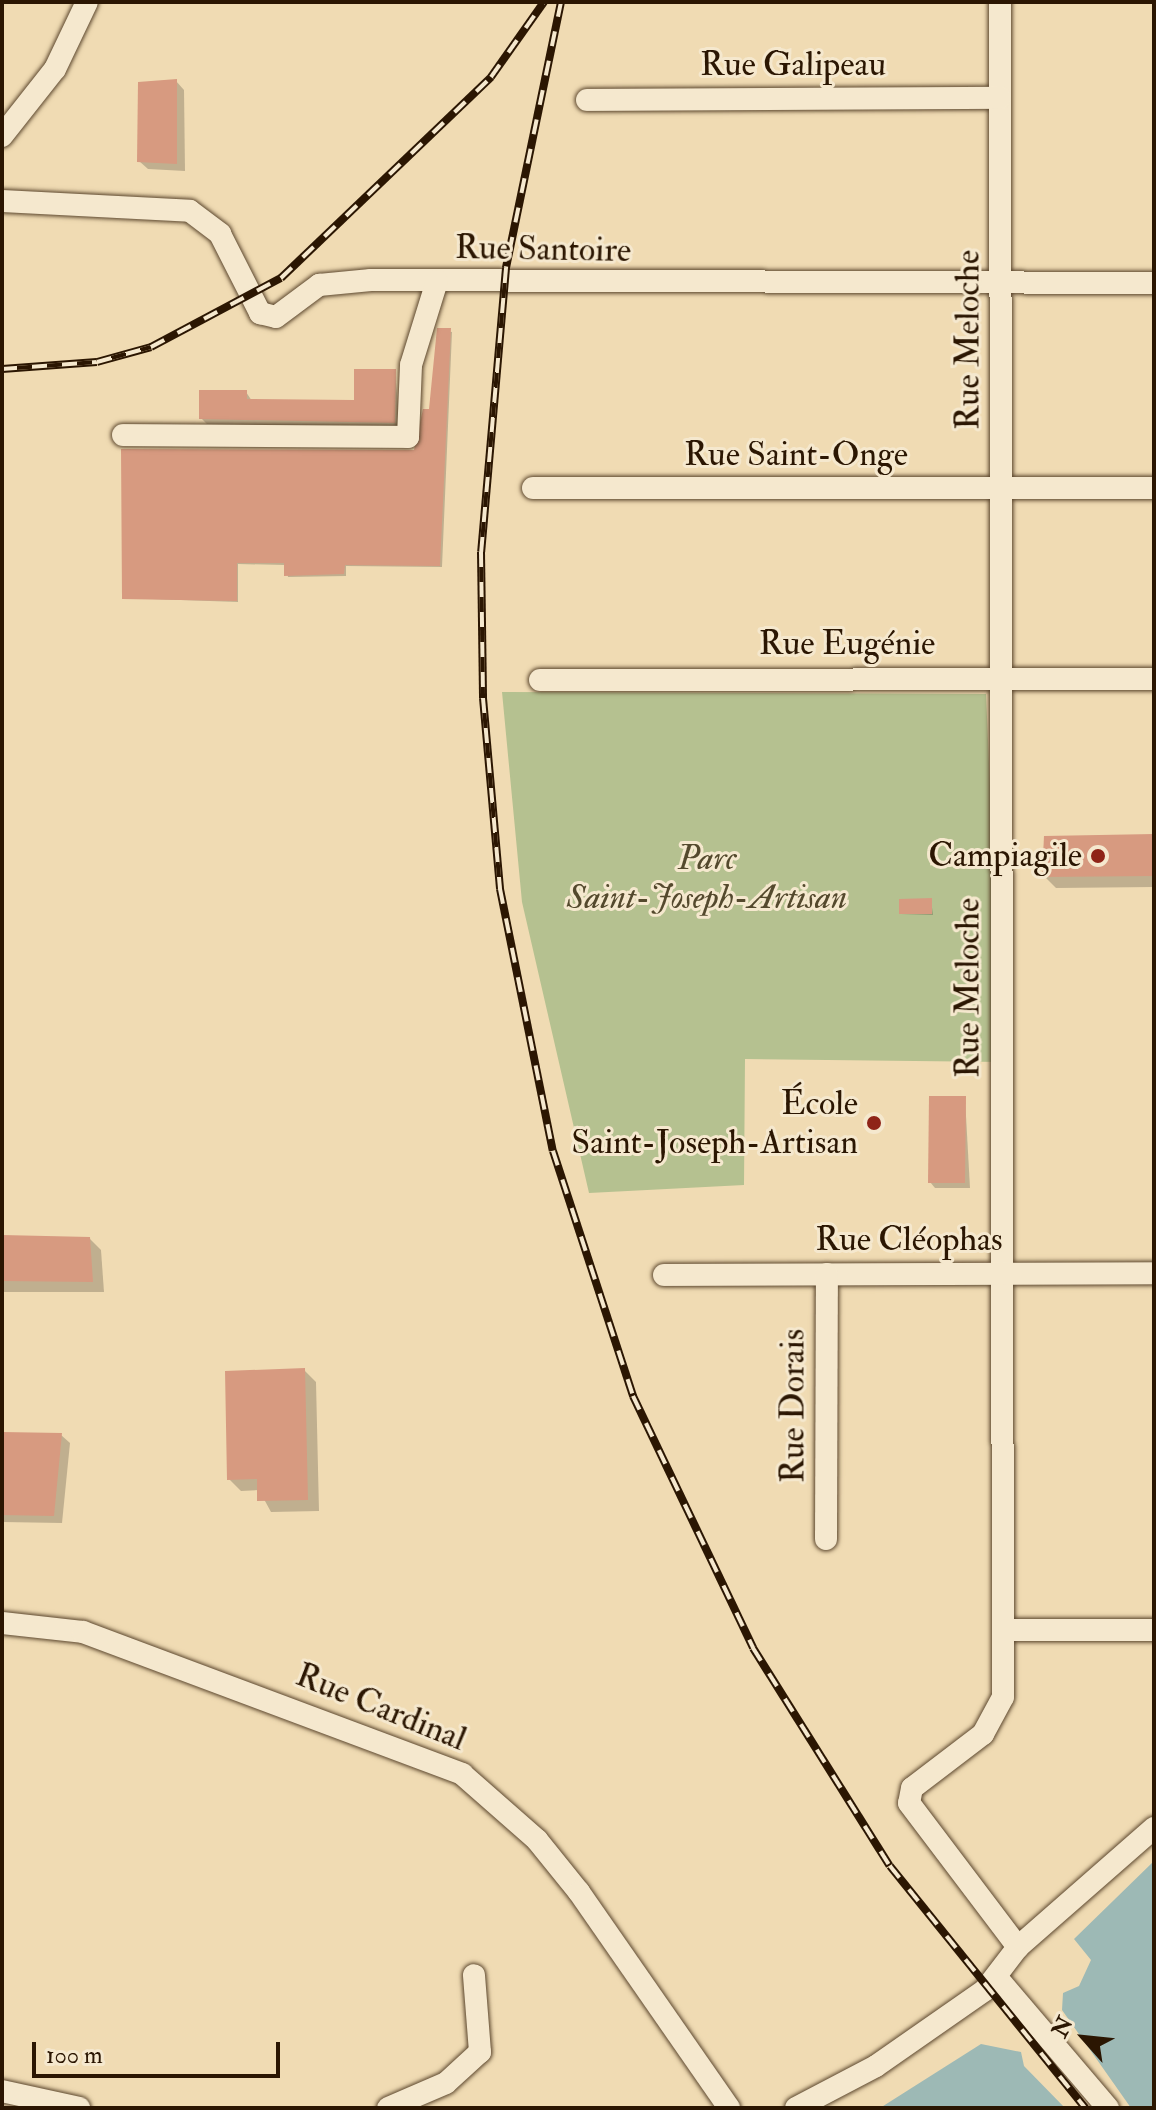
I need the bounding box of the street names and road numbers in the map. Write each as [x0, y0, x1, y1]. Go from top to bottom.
street label: Rue Galipeau [700, 45, 886, 85]
street label: Rue Santoire [455, 227, 631, 271]
street label: Rue Meloche [948, 250, 988, 430]
street label: Rue Saint-Onge [684, 435, 908, 475]
street label: Rue Eugénie [759, 624, 935, 664]
street label: Rue Meloche [948, 898, 988, 1078]
street label: Rue Cléophas [815, 1220, 1003, 1260]
street label: Rue Dorais [773, 1329, 813, 1483]
street label: Rue Cardinal [290, 1654, 472, 1760]

